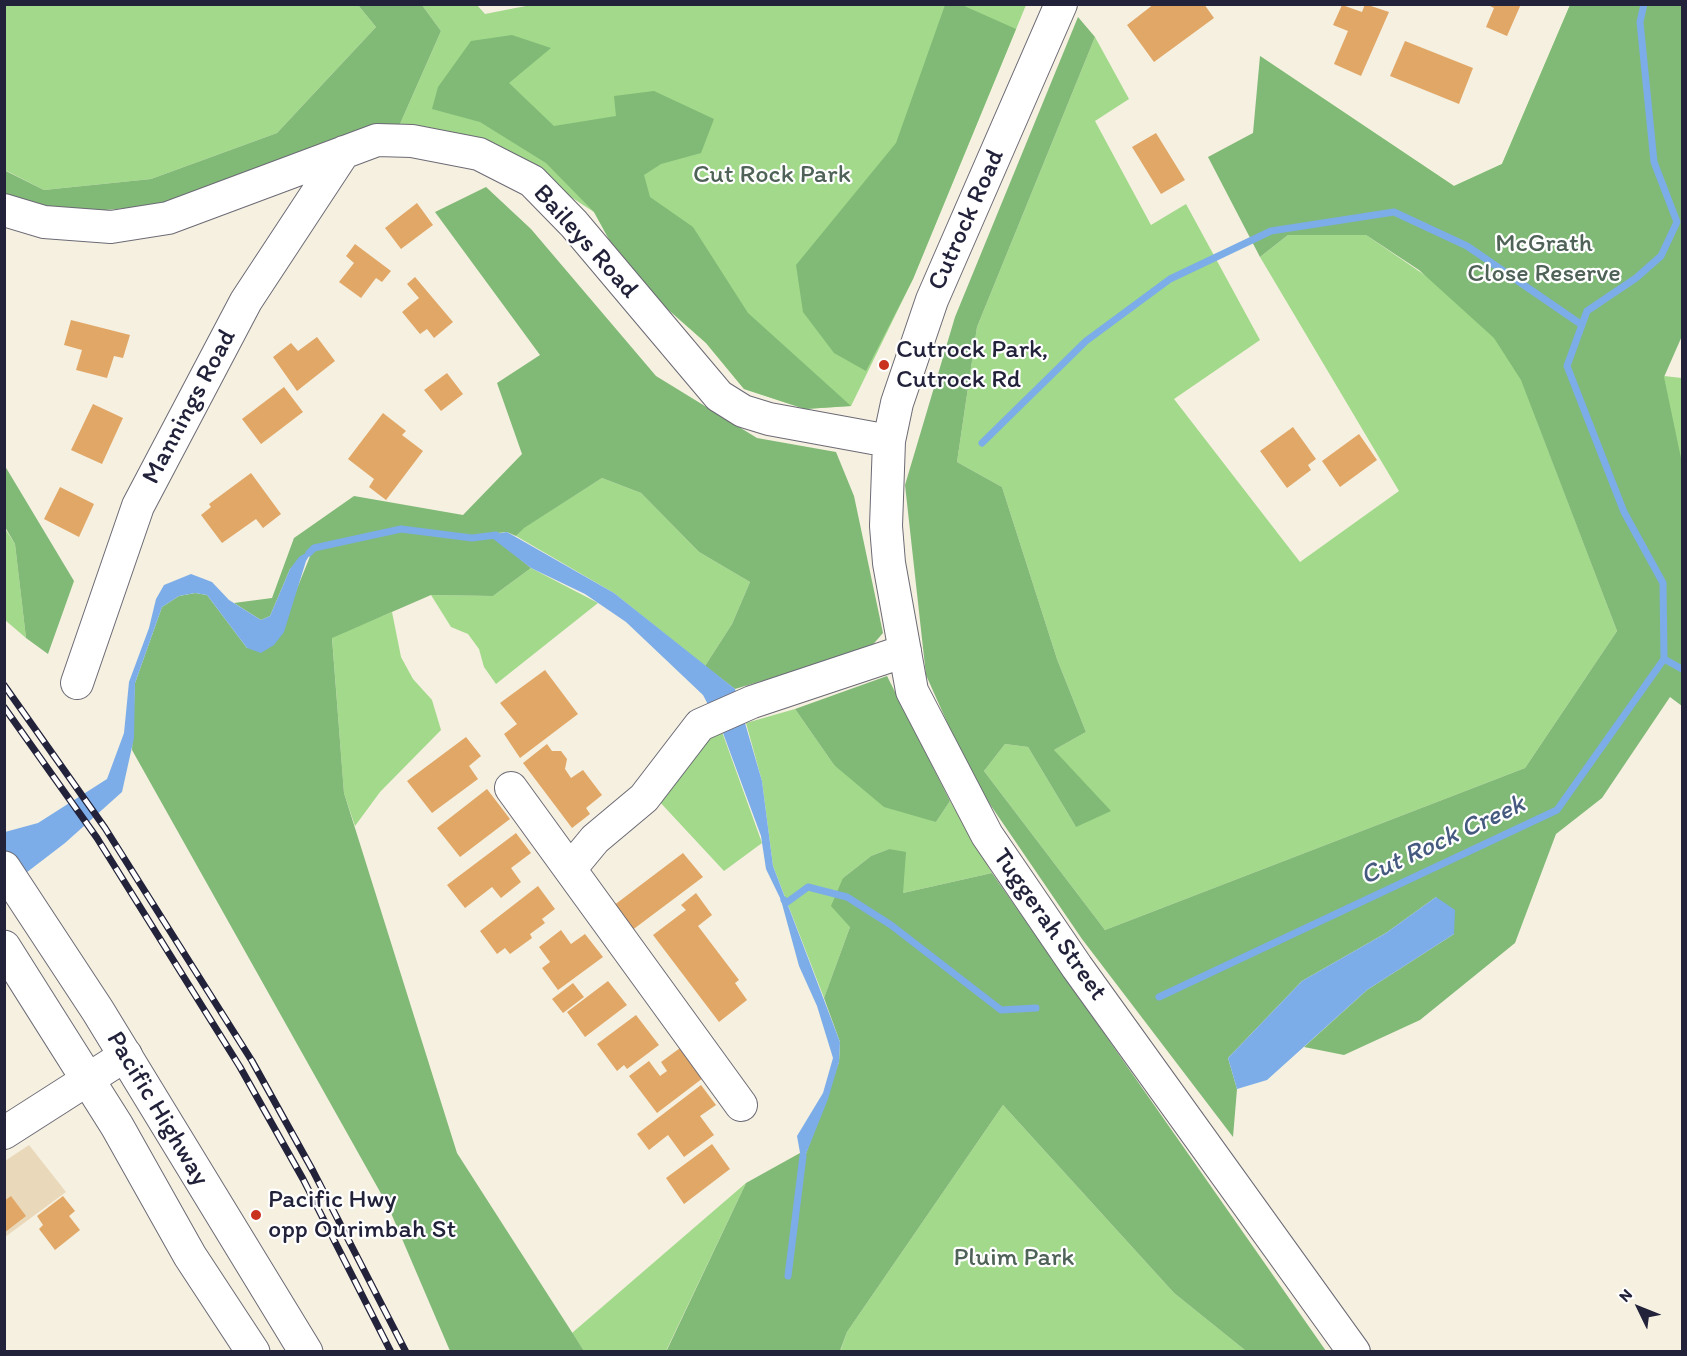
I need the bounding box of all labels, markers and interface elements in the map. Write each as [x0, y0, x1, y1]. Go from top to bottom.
street label: Cutrock Road [922, 145, 1012, 295]
park label: Cut Rock Park [693, 159, 851, 191]
street label: Baileys Road [526, 179, 644, 305]
park label: McGrath Close Reserve [1467, 228, 1621, 290]
street label: Mannings Road [136, 324, 244, 490]
place label: Cutrock Park, Cutrock Rd [896, 334, 1048, 396]
marker: Cutrock Park, Cutrock Rd [877, 358, 891, 372]
water label: Cut Rock Creek [1355, 789, 1531, 893]
street label: Tuggerah Street [985, 843, 1113, 1007]
street label: Pacific Highway [99, 1026, 215, 1192]
place label: Pacific Hwy opp Ourimbah St [268, 1184, 456, 1246]
marker: Pacific Hwy opp Ourimbah St [249, 1208, 263, 1222]
park label: Pluim Park [953, 1242, 1075, 1274]
north arrow [1609, 1278, 1669, 1338]
text: N [1615, 1285, 1636, 1306]

